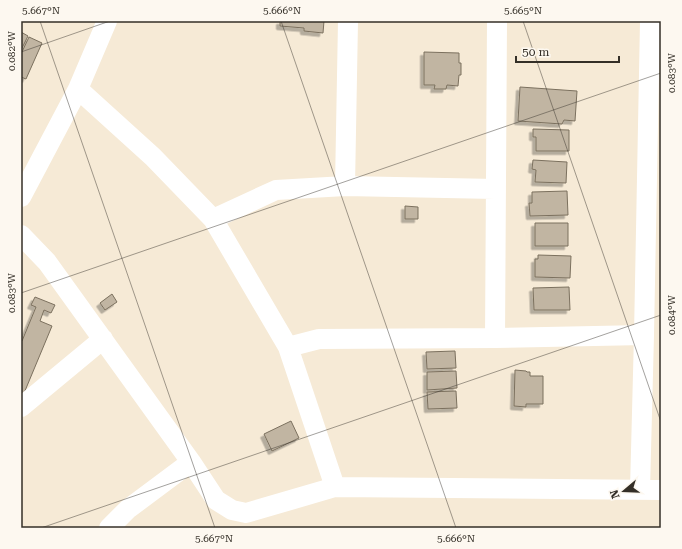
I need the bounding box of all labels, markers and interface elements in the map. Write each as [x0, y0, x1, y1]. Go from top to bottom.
text: 5.667°N [22, 5, 60, 16]
text: 5.666°N [263, 5, 301, 16]
text: 5.665°N [504, 5, 542, 16]
text: 0.082°W [6, 30, 17, 71]
scale bar [516, 38, 619, 64]
text: 50 m [522, 45, 549, 59]
text: 0.083°W [666, 52, 677, 93]
text: 0.083°W [6, 272, 17, 313]
text: 0.084°W [666, 294, 677, 335]
north arrow [604, 471, 644, 511]
text: N [607, 487, 623, 500]
text: 5.667°N [195, 533, 233, 544]
text: 5.666°N [437, 533, 475, 544]

